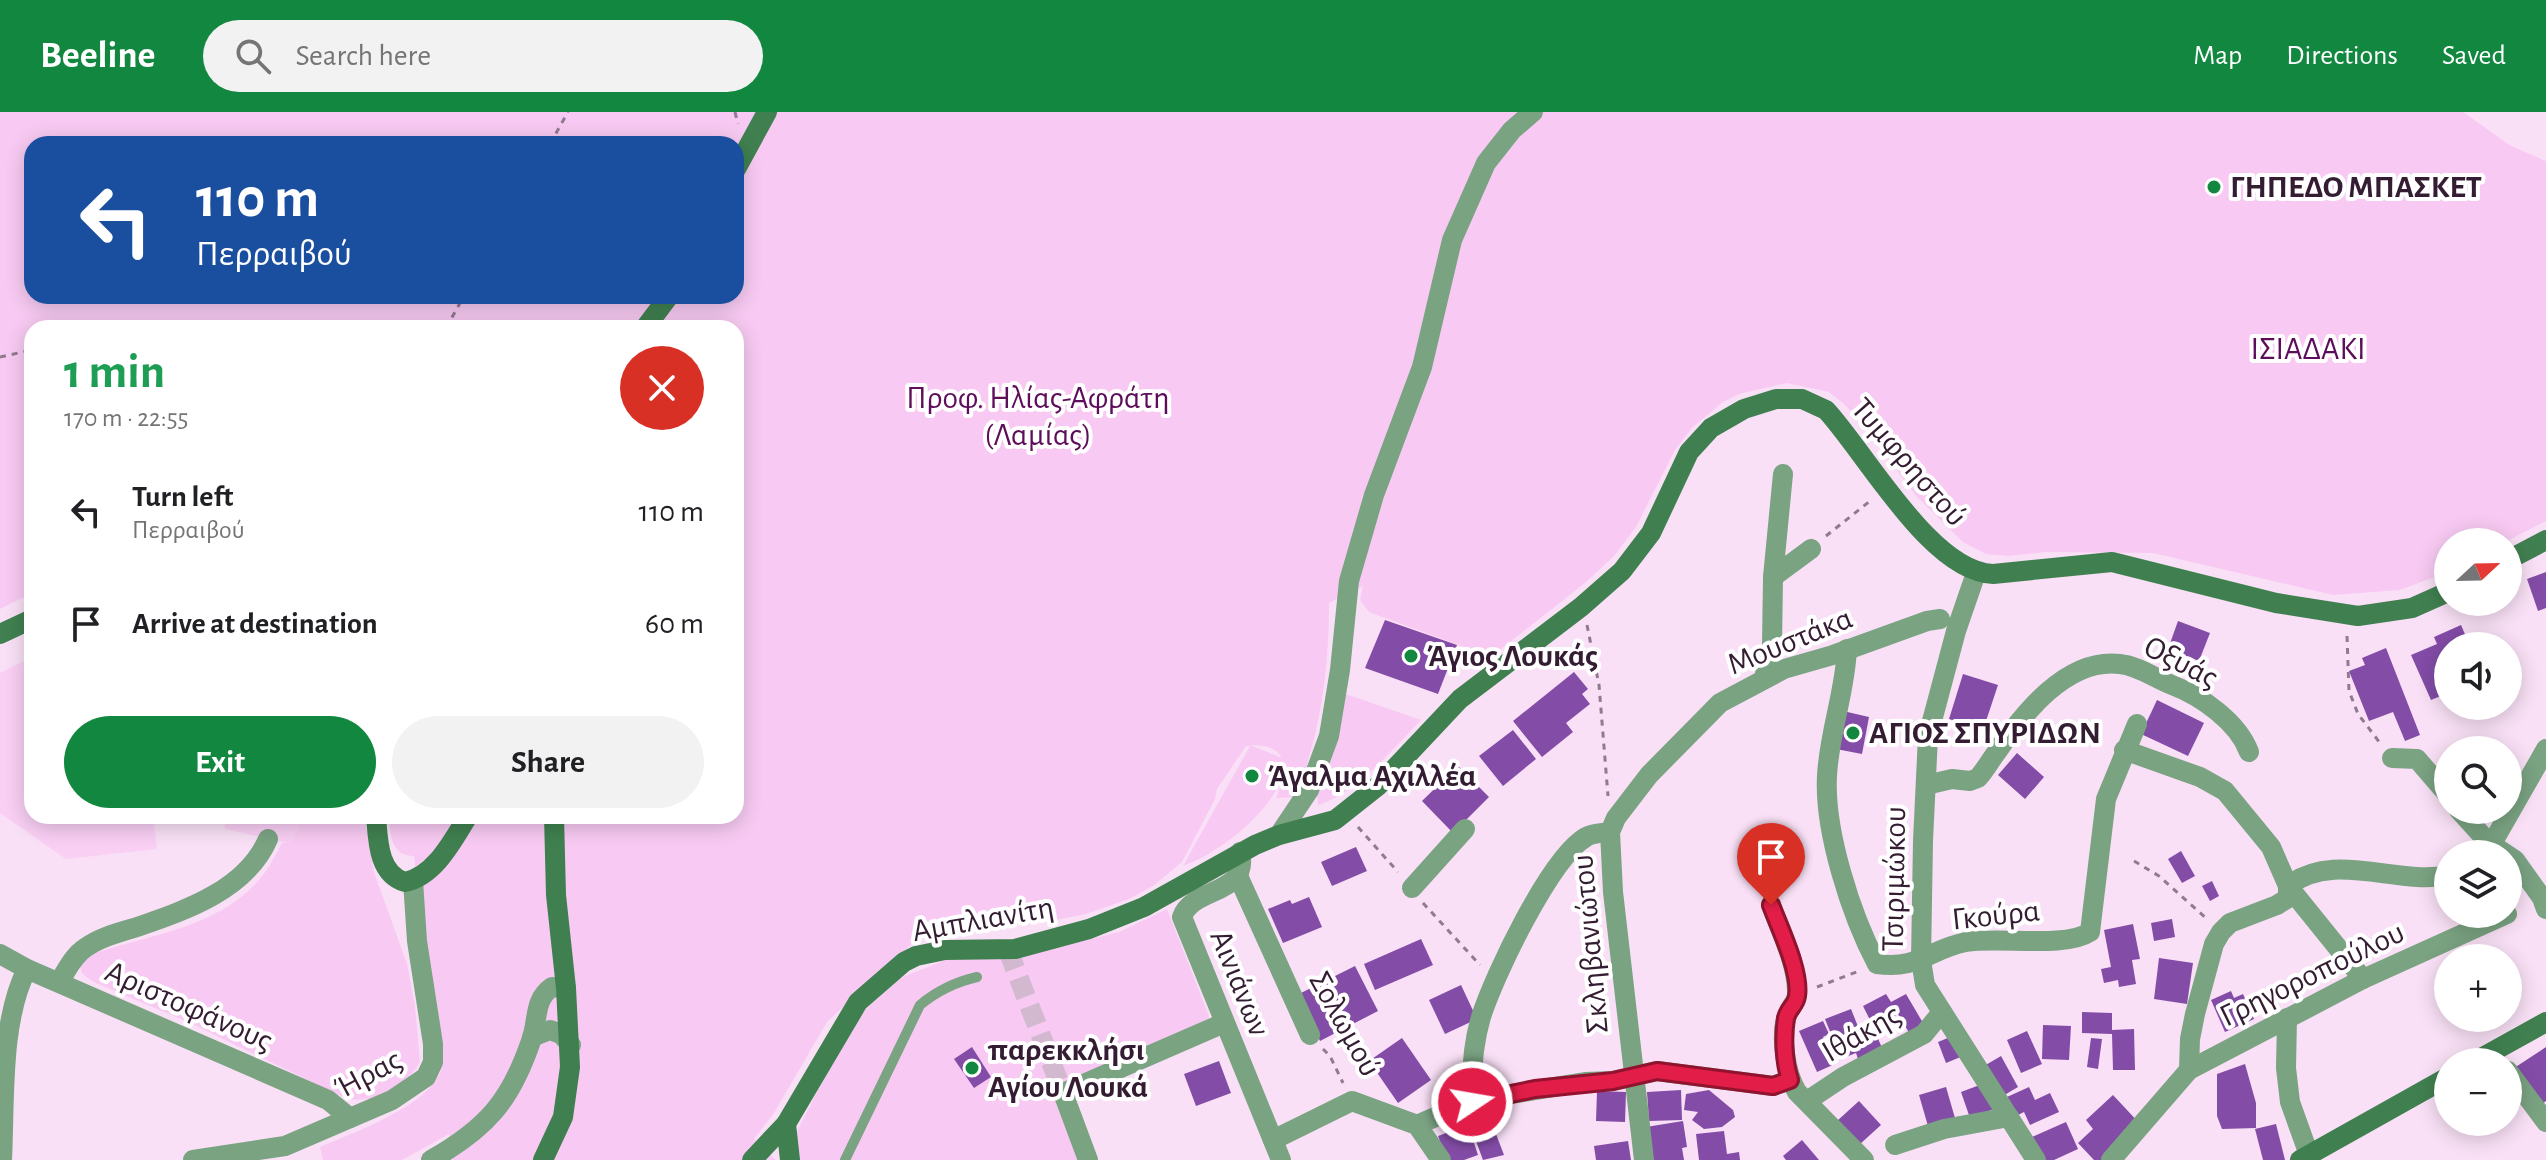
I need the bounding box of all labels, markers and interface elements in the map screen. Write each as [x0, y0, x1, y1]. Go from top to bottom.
search box [203, 20, 763, 92]
icon: search [231, 34, 275, 78]
text: Beeline [40, 37, 155, 75]
text: Search here [295, 41, 431, 71]
text: Map [2193, 42, 2242, 70]
text: Directions [2286, 42, 2398, 70]
text: Saved [2442, 42, 2506, 70]
icon: left [64, 168, 168, 272]
text: 110 m [196, 171, 319, 227]
place label: ΓΗΠΕΔΟ ΜΠΑΣΚΕΤ [2230, 171, 2482, 203]
marker: ΓΗΠΕΔΟ ΜΠΑΣΚΕΤ [2205, 178, 2223, 196]
text: Περραιβού [196, 236, 352, 272]
park label: ΙΣΙΑΔΑΚΙ [2250, 333, 2366, 365]
button: close [620, 346, 704, 430]
text: 1 min [64, 349, 165, 397]
park label: Προφ. Ηλίας-Αφράτη (Λαμίας) [906, 382, 1170, 451]
street label: Τυμφρηστού [1845, 392, 1973, 532]
text: 170 m · 22:55 [64, 405, 189, 431]
text: Turn left [132, 482, 233, 512]
icon: left [64, 490, 108, 534]
text: 110 m [639, 497, 704, 527]
text: Περραιβού [132, 517, 244, 543]
north arrow [2434, 528, 2522, 616]
map controls [2434, 528, 2522, 1136]
icon: arrive [64, 602, 108, 646]
street label: Μουστάκα [1723, 602, 1857, 680]
text: Arrive at destination [132, 609, 378, 639]
text: 60 m [645, 609, 704, 639]
street label: Οξυάς [2139, 630, 2223, 694]
button: sound [2434, 632, 2522, 720]
place label: Άγιος Λουκάς [1427, 640, 1598, 672]
marker: Άγιος Λουκάς [1402, 647, 1420, 665]
button: Exit [64, 716, 376, 808]
button: Share [392, 716, 704, 808]
place label: ΑΓΙΟΣ ΣΠΥΡΙΔΩΝ [1869, 717, 2101, 749]
marker: ΑΓΙΟΣ ΣΠΥΡΙΔΩΝ [1844, 724, 1862, 742]
button: search [2434, 736, 2522, 824]
place label: Άγαλμα Αχιλλέα [1268, 760, 1476, 792]
marker: Άγαλμα Αχιλλέα [1243, 767, 1261, 785]
street label: Τσιριμώκου [1877, 806, 1911, 952]
pin [1737, 823, 1805, 905]
icon: arrive [1749, 835, 1793, 879]
button: layers [2434, 840, 2522, 928]
street label: Σκληβανιώτου [1566, 853, 1614, 1035]
street label: Αμπλιανίτη [910, 891, 1056, 947]
street label: Γκούρα [1950, 894, 2042, 936]
street label: Γρηγοροπούλου [2215, 916, 2409, 1032]
street label: Αινιάνων [1204, 925, 1276, 1041]
button: + [2434, 944, 2522, 1032]
street label: Αριστοφάνους [101, 955, 277, 1057]
street label: Σολωμού [1303, 966, 1387, 1082]
street label: Ιθάκης [1816, 998, 1906, 1068]
place label: παρεκκλήσι Αγίου Λουκά [987, 1034, 1148, 1103]
street label: Ήρας [329, 1043, 407, 1105]
button: − [2434, 1048, 2522, 1136]
marker: παρεκκλήσι Αγίου Λουκά [963, 1059, 981, 1077]
position arrow [1430, 1060, 1514, 1144]

